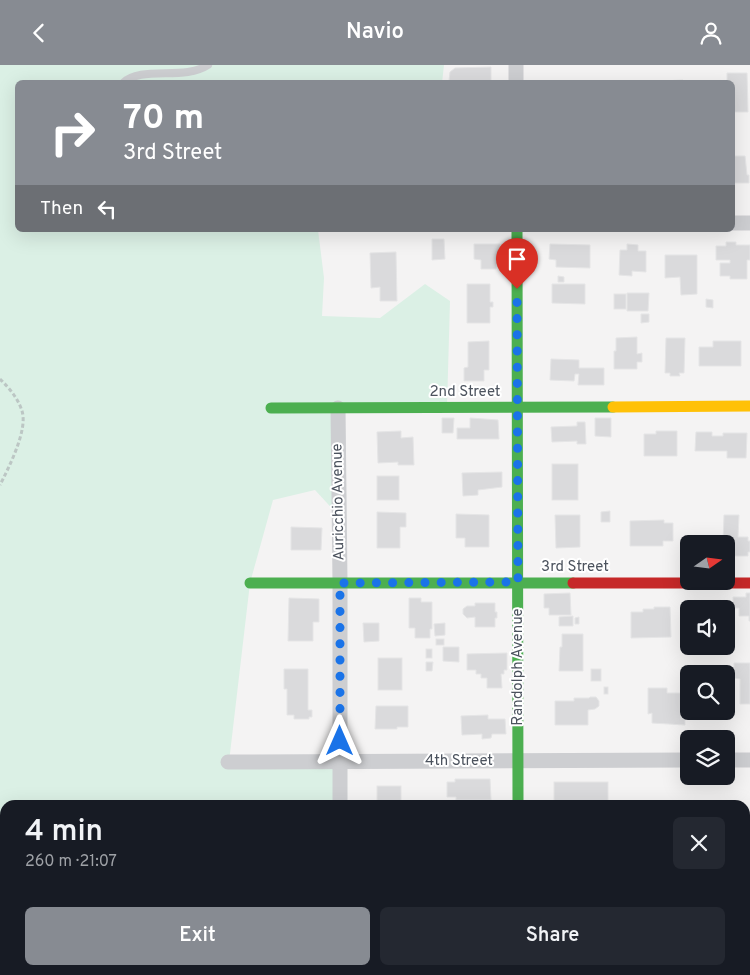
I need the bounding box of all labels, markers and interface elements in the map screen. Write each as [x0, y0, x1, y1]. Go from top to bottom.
icon: back [25, 19, 53, 47]
text: Navio [346, 19, 404, 46]
icon: person [697, 19, 725, 47]
text: 70 m [123, 97, 204, 141]
icon: right [40, 100, 105, 165]
text: 3rd Street [123, 140, 222, 167]
icon: left [93, 195, 121, 223]
text: Then [40, 197, 83, 221]
pin [496, 238, 538, 289]
icon: arrive [503, 245, 531, 273]
street label: 2nd Street [429, 383, 501, 402]
street label: Auricchio Avenue [328, 443, 350, 561]
north arrow [680, 535, 735, 590]
map controls [680, 535, 735, 785]
street label: 3rd Street [541, 558, 609, 577]
button: sound [680, 600, 735, 655]
street label: Randolph Avenue [509, 608, 528, 726]
button: search [680, 665, 735, 720]
position arrow [313, 714, 365, 766]
button: layers [680, 730, 735, 785]
street label: 4th Street [425, 752, 493, 771]
text: 4 min [25, 814, 103, 851]
button: close [673, 817, 725, 869]
text: 260 m · 21:07 [25, 852, 117, 872]
button: Exit [25, 907, 370, 965]
button: Share [380, 907, 725, 965]

